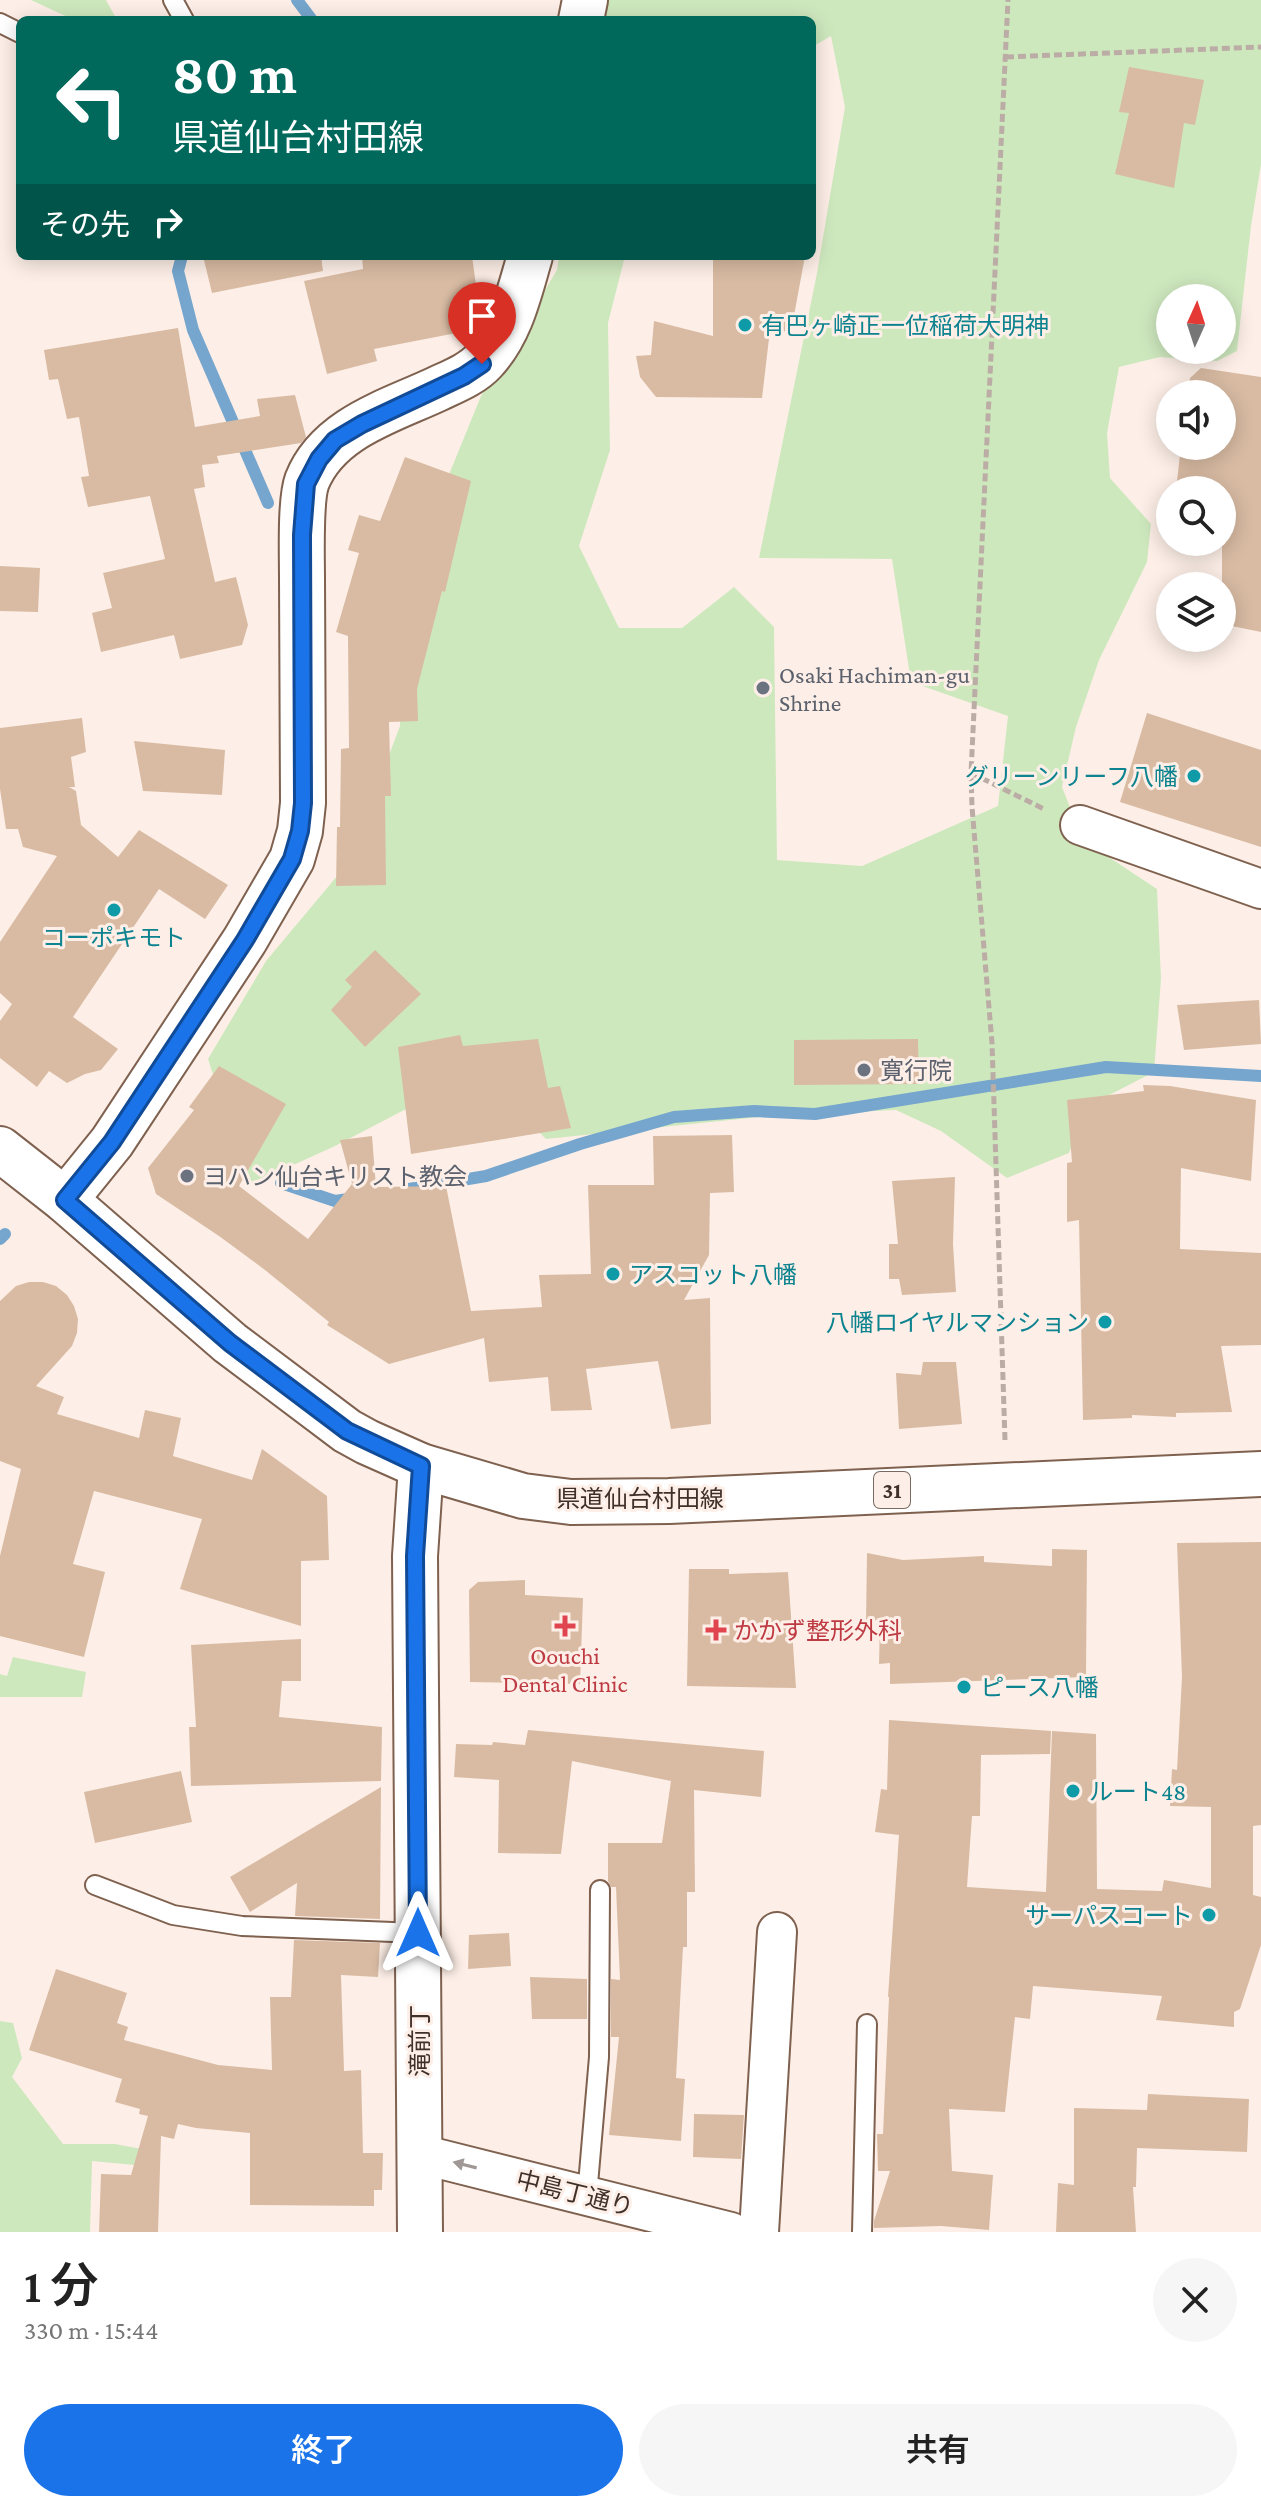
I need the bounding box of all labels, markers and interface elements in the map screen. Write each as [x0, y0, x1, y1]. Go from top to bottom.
text: 80 m [172, 43, 297, 105]
icon: left [40, 48, 144, 152]
text: 県道仙台村田線 [172, 118, 424, 158]
icon: right [146, 200, 190, 244]
text: その先 [40, 208, 130, 241]
pin [448, 282, 516, 364]
north arrow [1156, 284, 1236, 364]
map controls [1156, 284, 1236, 652]
icon: arrive [460, 294, 504, 338]
place label: 有巴ヶ崎正一位稲荷大明神 [761, 312, 1049, 339]
marker: 有巴ヶ崎正一位稲荷大明神 [736, 316, 754, 334]
button: sound [1156, 380, 1236, 460]
button: search [1156, 476, 1236, 556]
button: layers [1156, 572, 1236, 652]
place label: Osaki Hachiman-gu Shrine [779, 661, 970, 716]
marker: Osaki Hachiman-gu Shrine [754, 679, 772, 697]
place label: グリーンリーフ八幡 [965, 763, 1178, 790]
marker: グリーンリーフ八幡 [1185, 767, 1203, 785]
marker: コーポキモト [105, 901, 123, 919]
place label: コーポキモト [42, 924, 186, 951]
place label: 寛行院 [880, 1057, 952, 1084]
marker: 寛行院 [855, 1061, 873, 1079]
place label: ヨハン仙台キリスト教会 [203, 1163, 467, 1190]
marker: ヨハン仙台キリスト教会 [178, 1167, 196, 1185]
place label: アスコット八幡 [629, 1261, 797, 1288]
marker: アスコット八幡 [604, 1265, 622, 1283]
place label: 八幡ロイヤルマンション [826, 1309, 1089, 1336]
marker: 八幡ロイヤルマンション [1096, 1313, 1114, 1331]
road number: 31 [874, 1472, 910, 1508]
street label: 県道仙台村田線 [556, 1485, 724, 1512]
marker: Oouchi Dental Clinic [554, 1615, 576, 1637]
place label: かかず整形外科 [734, 1617, 902, 1644]
marker: かかず整形外科 [705, 1619, 727, 1641]
place label: Oouchi Dental Clinic [502, 1642, 628, 1697]
place label: ピース八幡 [980, 1674, 1099, 1701]
marker: ピース八幡 [955, 1678, 973, 1696]
place label: ルート48 [1089, 1778, 1186, 1805]
marker: ルート48 [1064, 1782, 1082, 1800]
position arrow [376, 1891, 460, 1975]
place label: サーパスコート [1025, 1902, 1193, 1929]
marker: サーパスコート [1200, 1906, 1218, 1924]
street label: 滝前丁 [406, 2005, 433, 2077]
one-way arrow [453, 2159, 478, 2171]
street label: 中島丁通り [514, 2165, 636, 2221]
button: close [1153, 2258, 1237, 2342]
text: 1 分 [24, 2259, 98, 2312]
text: 330 m · 15:44 [24, 2316, 158, 2345]
button: 終了 [24, 2404, 623, 2496]
button: 共有 [639, 2404, 1237, 2496]

